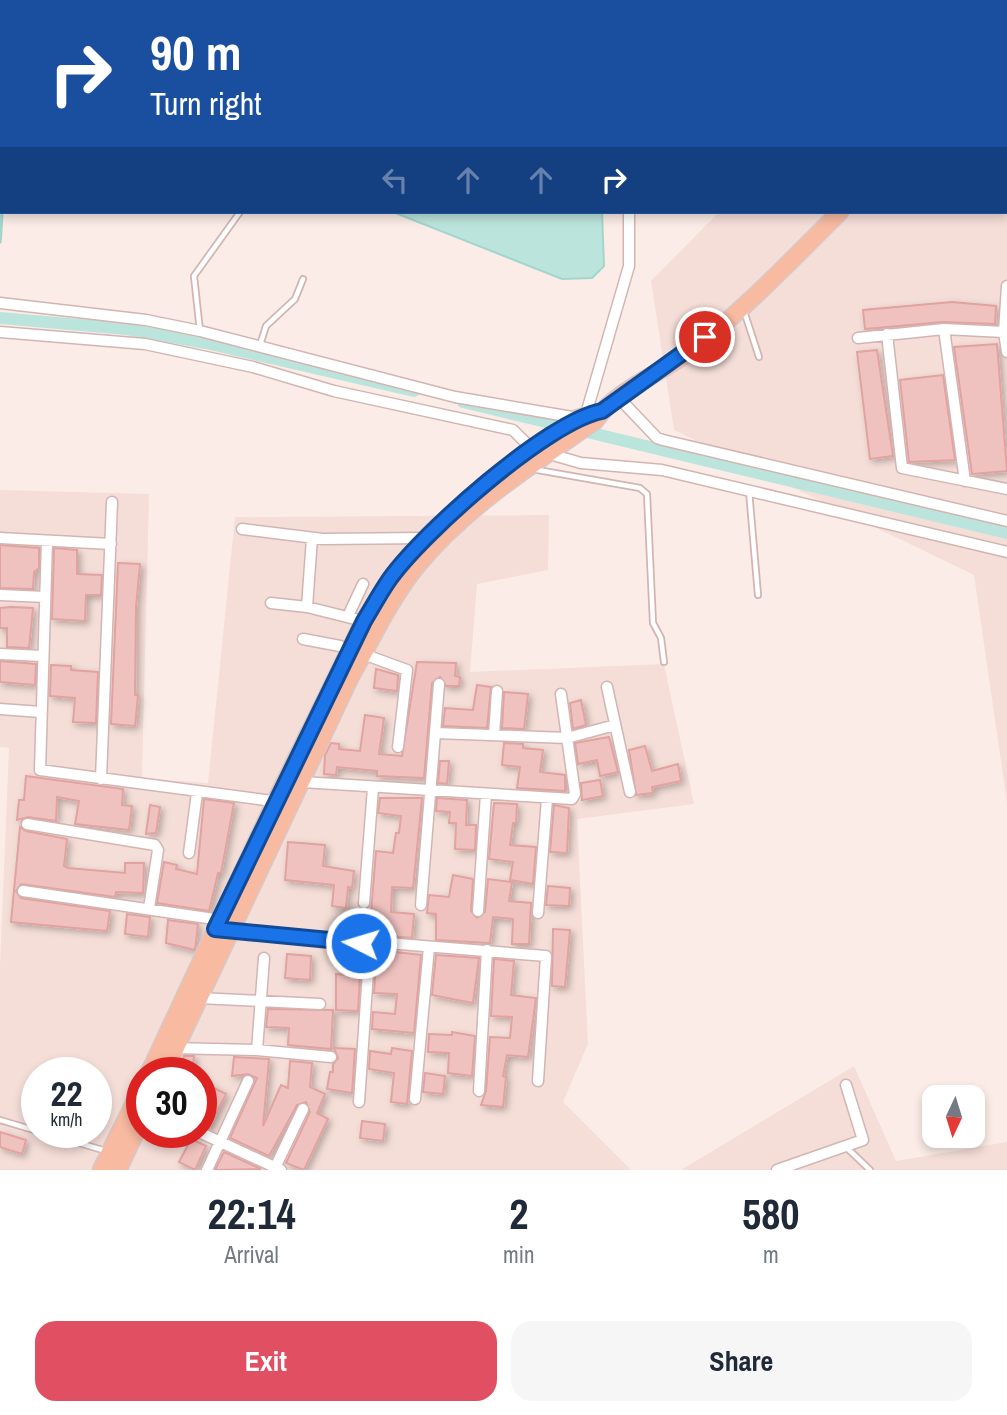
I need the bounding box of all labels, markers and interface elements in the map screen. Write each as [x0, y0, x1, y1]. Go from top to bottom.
text: 90 m [150, 19, 242, 85]
icon: right [35, 28, 126, 119]
text: Turn right [150, 82, 262, 125]
icon: left [376, 161, 414, 199]
icon: ahead [449, 161, 487, 199]
icon: ahead [522, 161, 560, 199]
icon: right [595, 161, 633, 199]
pin [675, 307, 735, 367]
icon: arrive [686, 318, 724, 356]
position arrow [324, 906, 398, 980]
speed limit sign: 30 [126, 1057, 217, 1148]
text: 22 [51, 1070, 82, 1117]
north arrow [922, 1085, 985, 1148]
map controls [922, 1085, 985, 1148]
text: km/h [51, 1107, 83, 1132]
text: 22:14 [208, 1186, 296, 1242]
text: 2 [509, 1186, 528, 1242]
text: 580 [742, 1186, 800, 1242]
text: Arrival [224, 1239, 279, 1270]
text: min [503, 1239, 535, 1270]
text: m [763, 1239, 779, 1270]
button: Exit [35, 1321, 497, 1401]
button: Share [511, 1321, 972, 1401]

